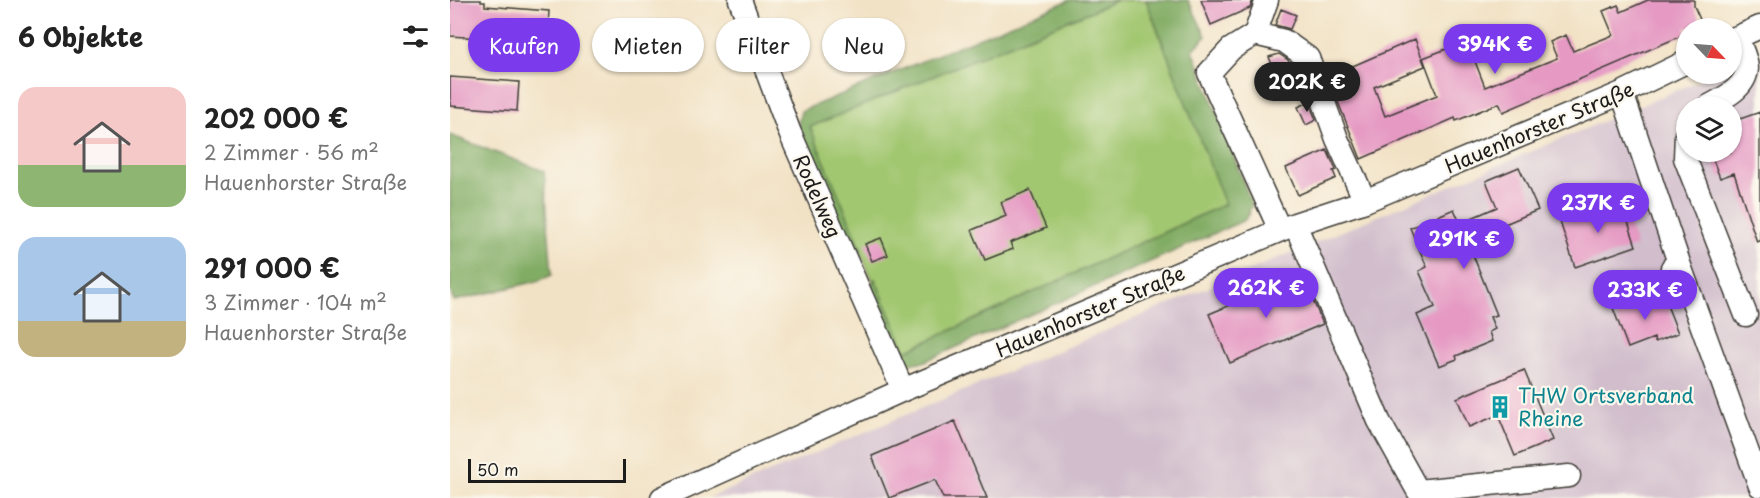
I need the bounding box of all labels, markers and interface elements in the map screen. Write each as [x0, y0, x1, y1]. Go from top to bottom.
text: 6 Objekte [18, 17, 143, 56]
chip: Kaufen [468, 18, 580, 72]
chip: Mieten [592, 18, 704, 72]
chip: Filter [716, 18, 810, 72]
chip: Neu [822, 18, 905, 72]
north arrow [1676, 18, 1742, 84]
map controls [1676, 18, 1742, 162]
icon: filters [399, 20, 432, 53]
pin: 394K € [1446, 24, 1544, 75]
text: 394K € [1457, 28, 1533, 58]
pin: 202K € [1258, 62, 1356, 113]
text: 202K € [1268, 66, 1346, 96]
street label: Hauenhorster Straße [1440, 74, 1638, 180]
button: layers [1676, 96, 1742, 162]
text: 202 000 € [204, 98, 348, 137]
icon: home [66, 111, 138, 183]
text: 2 Zimmer · 56 m² [204, 137, 379, 167]
street label: Rodelweg [786, 149, 850, 243]
text: Hauenhorster Straße [204, 167, 407, 197]
pin: 237K € [1549, 183, 1647, 234]
text: 237K € [1561, 187, 1635, 217]
pin: 291K € [1415, 219, 1513, 270]
text: 291K € [1428, 223, 1500, 253]
text: 291 000 € [204, 248, 340, 287]
street label: Hauenhorster Straße [991, 258, 1189, 364]
icon: home [66, 261, 138, 333]
pin: 262K € [1217, 268, 1315, 319]
pin: 233K € [1596, 270, 1694, 321]
text: 262K € [1227, 272, 1305, 302]
text: 233K € [1607, 274, 1683, 304]
text: 3 Zimmer · 104 m² [204, 287, 387, 317]
text: Hauenhorster Straße [204, 317, 407, 347]
place label: THW Ortsverband Rheine [1518, 380, 1694, 433]
building icon: THW Ortsverband Rheine [1487, 394, 1513, 420]
scale bar [468, 456, 626, 484]
text: 50 m [477, 457, 518, 481]

